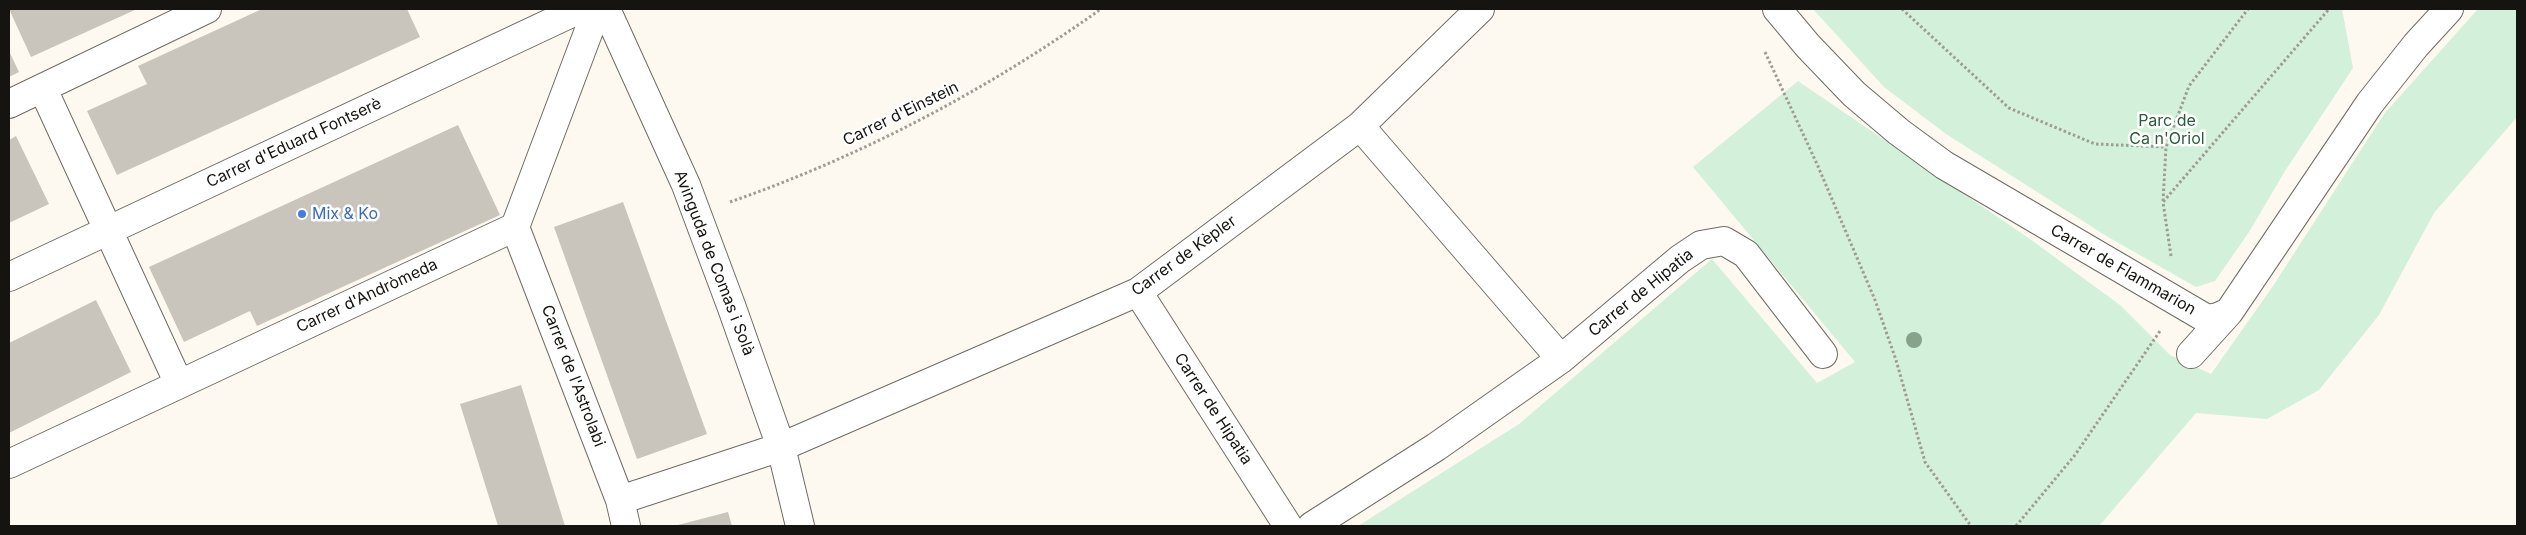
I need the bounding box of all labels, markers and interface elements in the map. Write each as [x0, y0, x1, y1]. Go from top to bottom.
street label: Carrer d'Einstein [840, 78, 962, 150]
street label: Carrer d'Eduard Fontserè [203, 94, 385, 192]
park label: Parc de Ca n'Oriol [2129, 111, 2205, 149]
street label: Avinguda de Comas i Solà [670, 168, 758, 358]
place label: Mix & Ko [312, 204, 378, 224]
marker: Mix & Ko [296, 208, 308, 220]
street label: Carrer de Kèpler [1128, 212, 1240, 300]
street label: Carrer de Flammarion [2047, 221, 2199, 319]
street label: Carrer de Hipatia [1585, 245, 1697, 341]
street label: Carrer d'Andròmeda [293, 255, 441, 337]
street label: Carrer de l'Astrolabi [537, 302, 609, 450]
street label: Carrer de Hipatia [1170, 350, 1256, 468]

